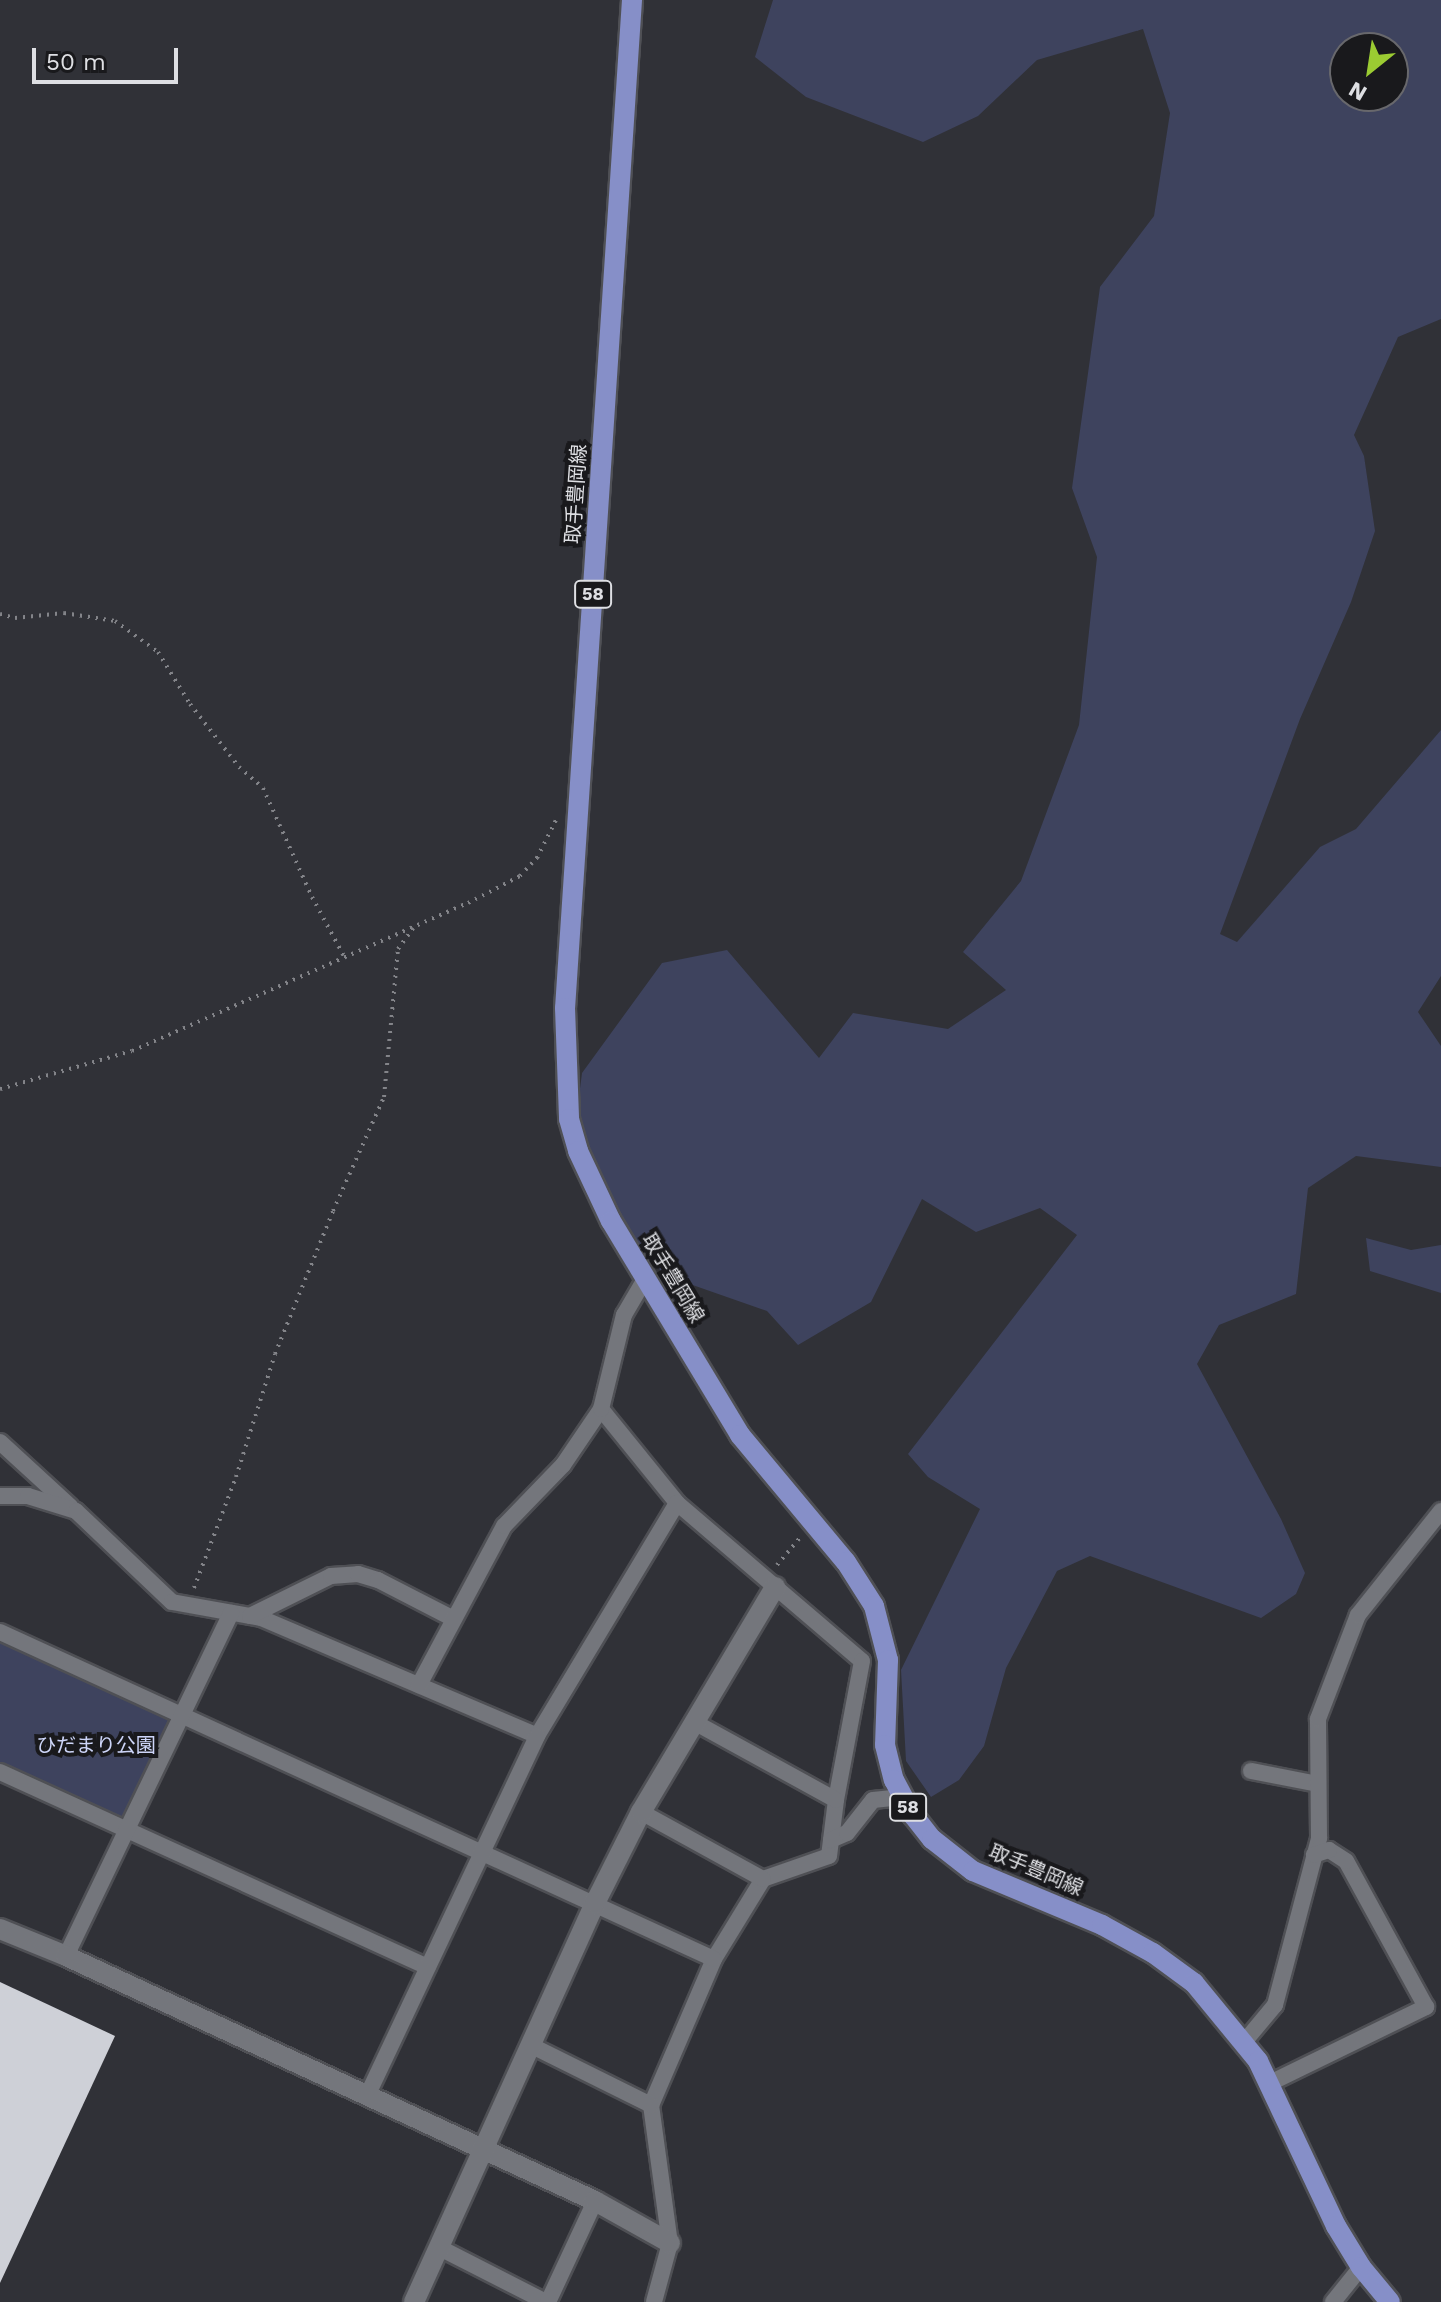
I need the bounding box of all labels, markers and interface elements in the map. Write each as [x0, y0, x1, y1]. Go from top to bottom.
scale bar [36, 32, 182, 82]
north arrow [1329, 32, 1409, 112]
text: 50 m [46, 48, 106, 76]
text: N [1344, 77, 1371, 106]
street label: 取手豊岡線 [561, 443, 591, 545]
road number: 58 [573, 580, 613, 608]
street label: 取手豊岡線 [637, 1229, 709, 1327]
park label: ひだまり公園 [36, 1733, 156, 1757]
road number: 58 [888, 1793, 928, 1821]
street label: 取手豊岡線 [985, 1839, 1087, 1901]

